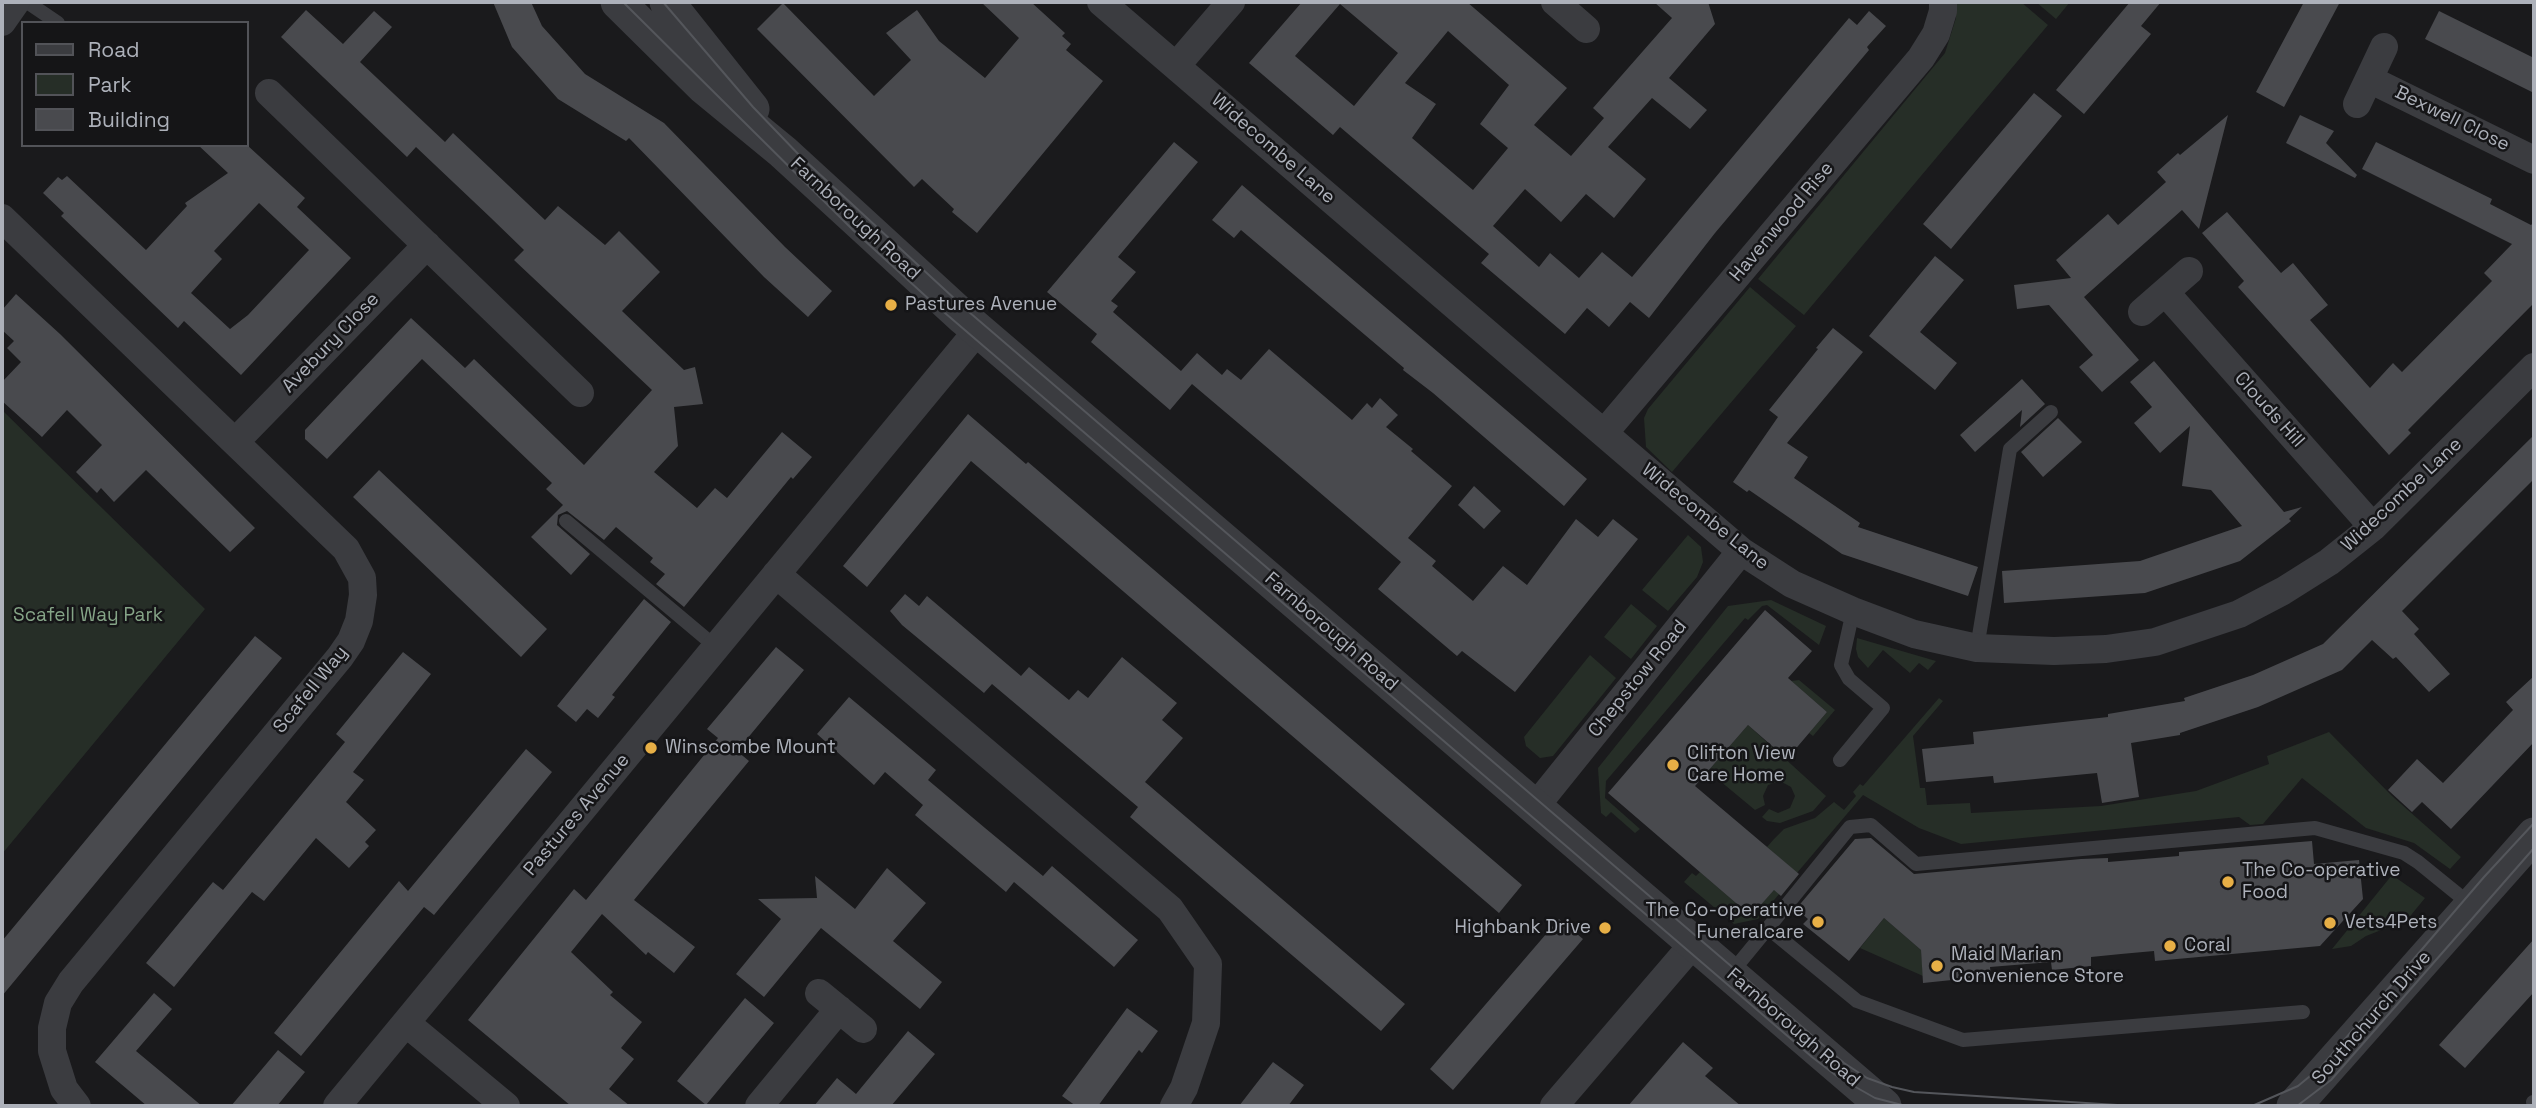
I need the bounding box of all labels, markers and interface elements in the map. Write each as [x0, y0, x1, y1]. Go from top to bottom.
legend [21, 21, 248, 147]
text: Road [88, 36, 140, 63]
text: Park [88, 71, 132, 98]
street label: Bexwell Close [2391, 81, 2513, 157]
street label: Widecombe Lane [1206, 89, 1340, 209]
text: Building [88, 106, 170, 133]
street label: Farnborough Road [785, 153, 925, 285]
street label: Havenwood Rise [1725, 158, 1839, 286]
street label: Avebury Close [278, 288, 384, 398]
place label: Pastures Avenue [905, 294, 1057, 316]
marker: Pastures Avenue [883, 297, 899, 313]
street label: Clouds Hill [2229, 368, 2309, 452]
street label: Widecombe Lane [2337, 433, 2467, 557]
street label: Widecombe Lane [1637, 459, 1773, 575]
street label: Farnborough Road [1260, 568, 1402, 696]
park label: Scafell Way Park [13, 605, 163, 627]
street label: Chepstow Road [1584, 616, 1692, 742]
street label: Scafell Way [269, 642, 353, 738]
place label: Winscombe Mount [665, 737, 836, 759]
marker: Winscombe Mount [643, 740, 659, 756]
place label: Clifton View Care Home [1687, 743, 1796, 787]
street label: Pastures Avenue [519, 749, 635, 881]
marker: Clifton View Care Home [1665, 757, 1681, 773]
place label: The Co-operative Food [2242, 860, 2400, 904]
marker: The Co-operative Food [2220, 874, 2236, 890]
place label: The Co-operative Funeralcare [1646, 900, 1804, 944]
place label: Vets4Pets [2344, 912, 2437, 934]
marker: The Co-operative Funeralcare [1810, 914, 1826, 930]
marker: Vets4Pets [2322, 915, 2338, 931]
place label: Highbank Drive [1455, 917, 1591, 939]
marker: Highbank Drive [1597, 920, 1613, 936]
place label: Coral [2184, 935, 2230, 957]
marker: Coral [2162, 938, 2178, 954]
place label: Maid Marian Convenience Store [1951, 944, 2124, 988]
street label: Southchurch Drive [2308, 946, 2436, 1090]
marker: Maid Marian Convenience Store [1929, 958, 1945, 974]
street label: Farnborough Road [1722, 964, 1864, 1092]

